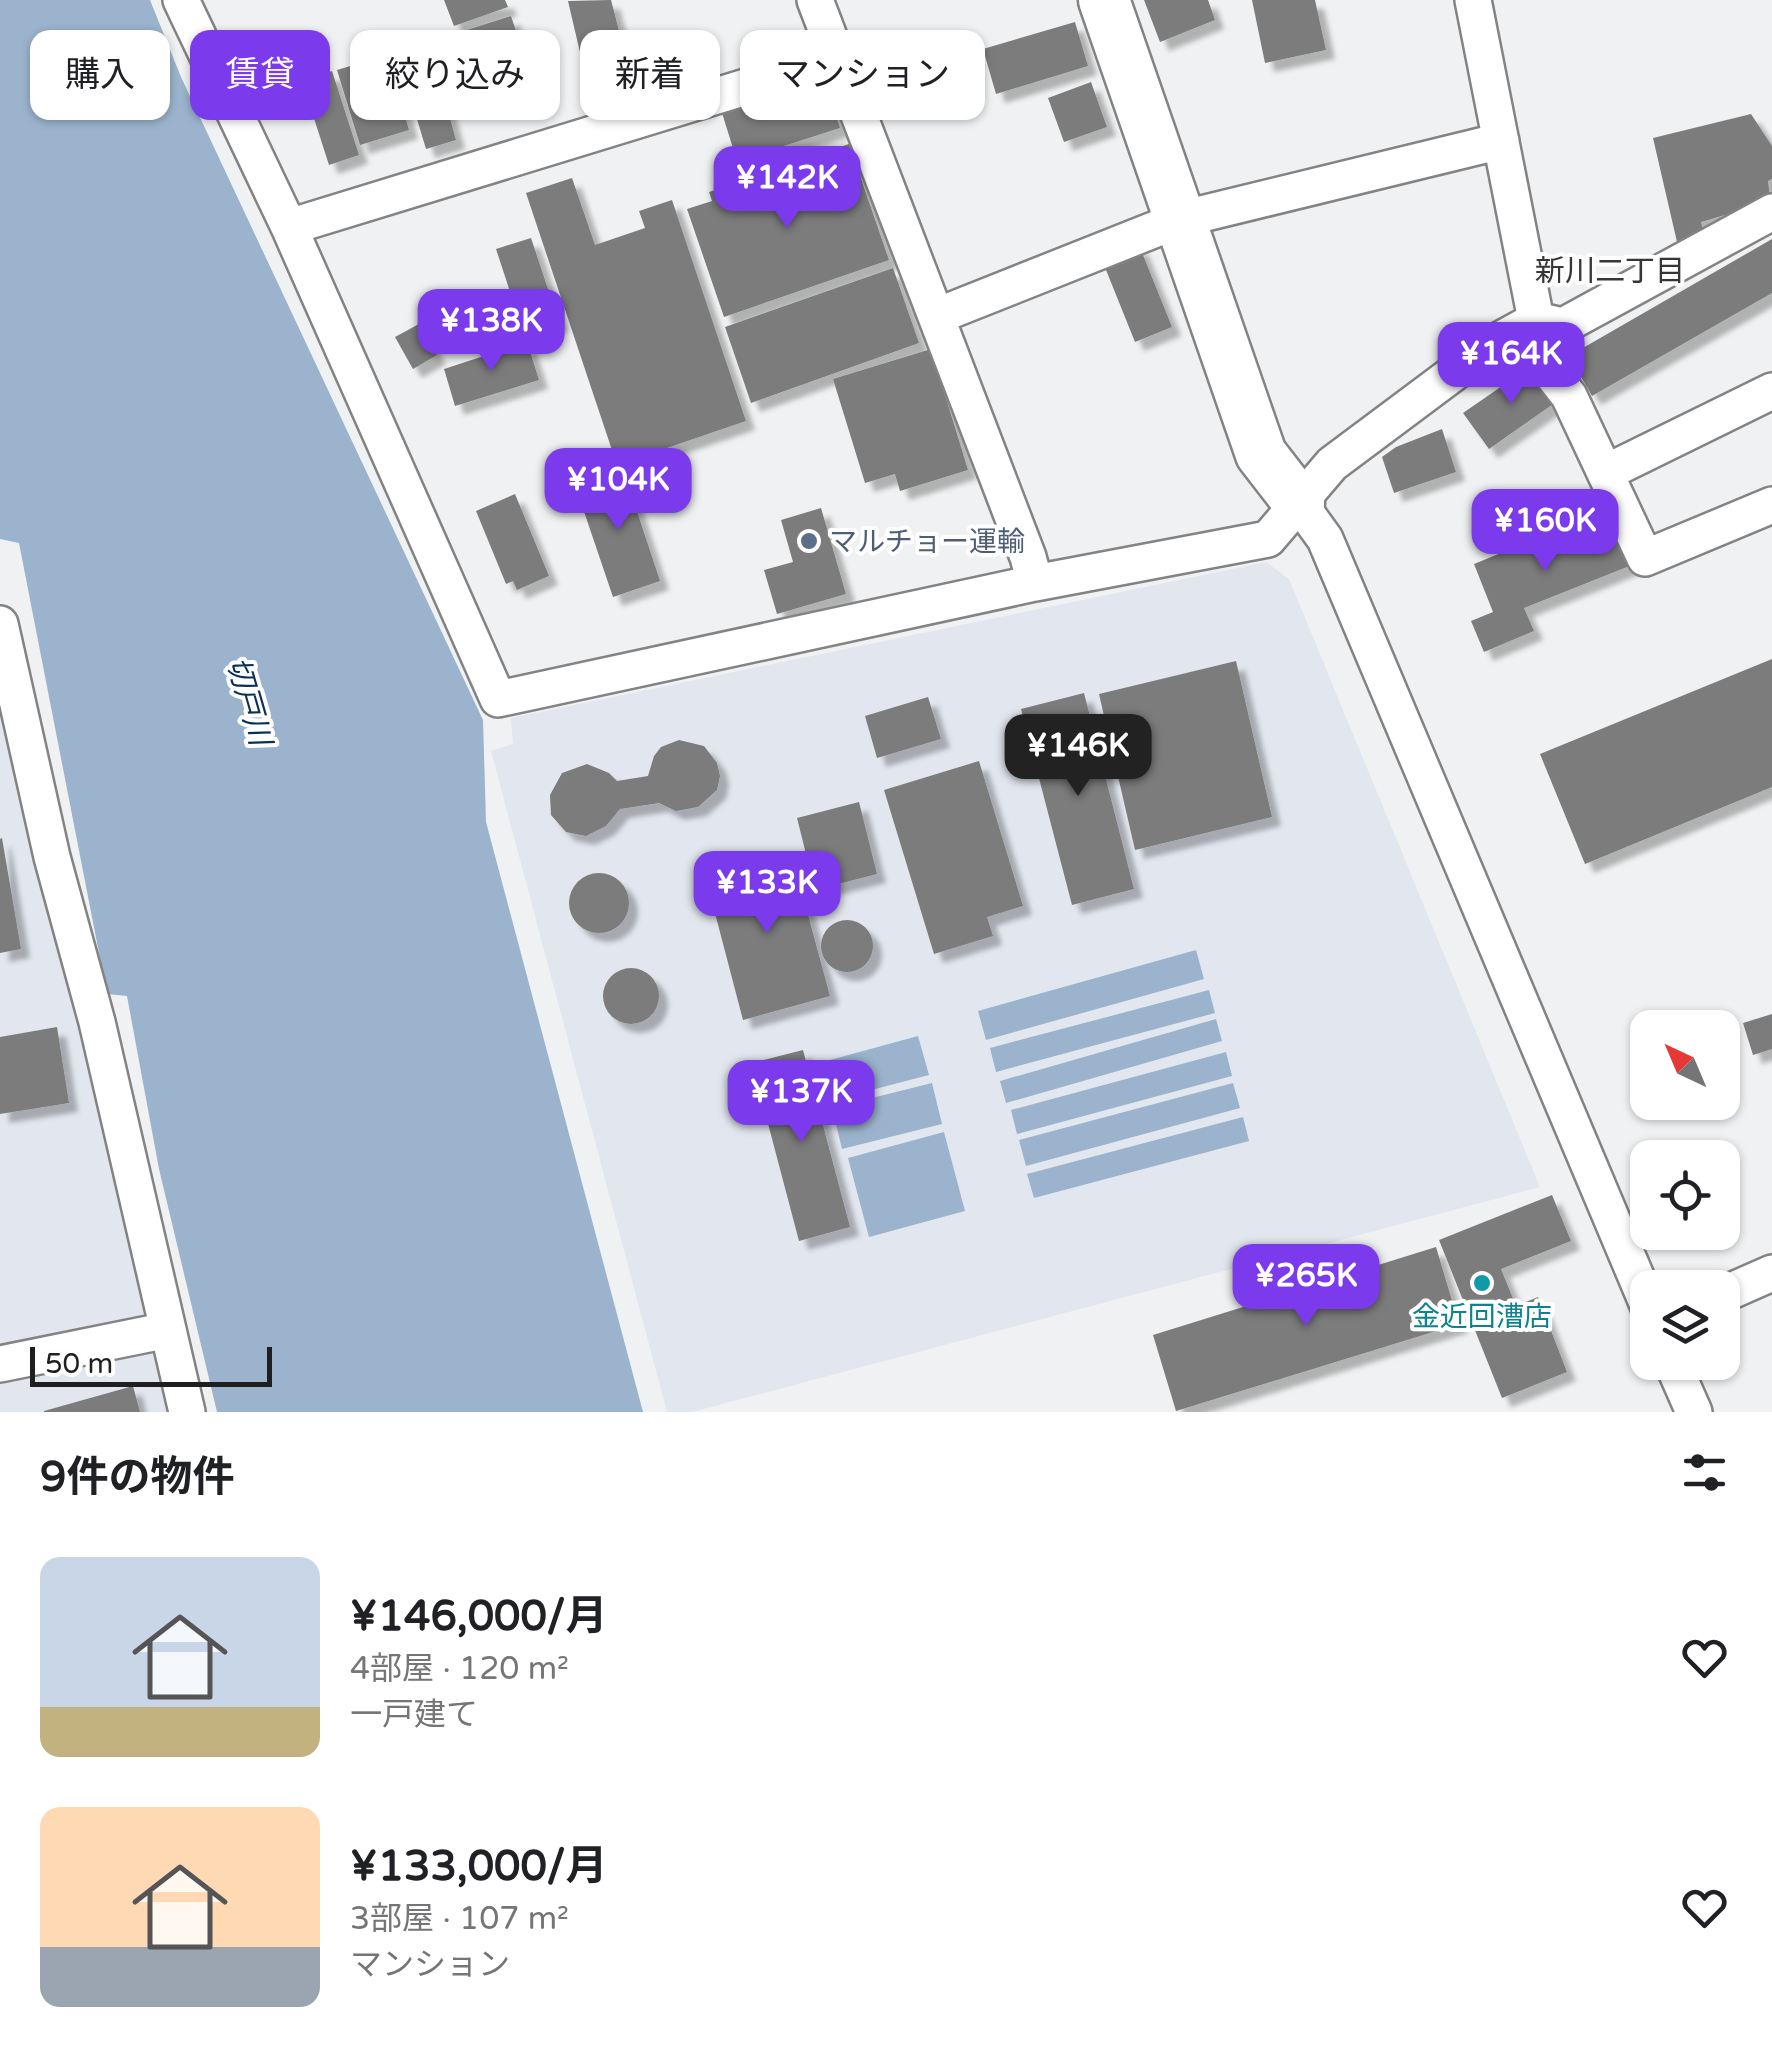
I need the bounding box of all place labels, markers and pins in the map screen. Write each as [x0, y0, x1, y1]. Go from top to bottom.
pin: ¥142K [717, 146, 857, 231]
pin: ¥138K [421, 289, 561, 374]
pin: ¥164K [1441, 322, 1581, 407]
pin: ¥104K [548, 448, 688, 533]
pin: ¥160K [1475, 489, 1615, 574]
place label: マルチョー運輸 [829, 525, 1025, 559]
marker: マルチョー運輸 [798, 530, 820, 552]
pin: ¥146K [1008, 714, 1148, 799]
pin: ¥133K [697, 851, 837, 936]
pin: ¥137K [731, 1060, 871, 1145]
pin: ¥265K [1236, 1244, 1376, 1329]
marker: 金近回漕店 [1471, 1272, 1493, 1294]
place label: 金近回漕店 [1412, 1300, 1552, 1334]

